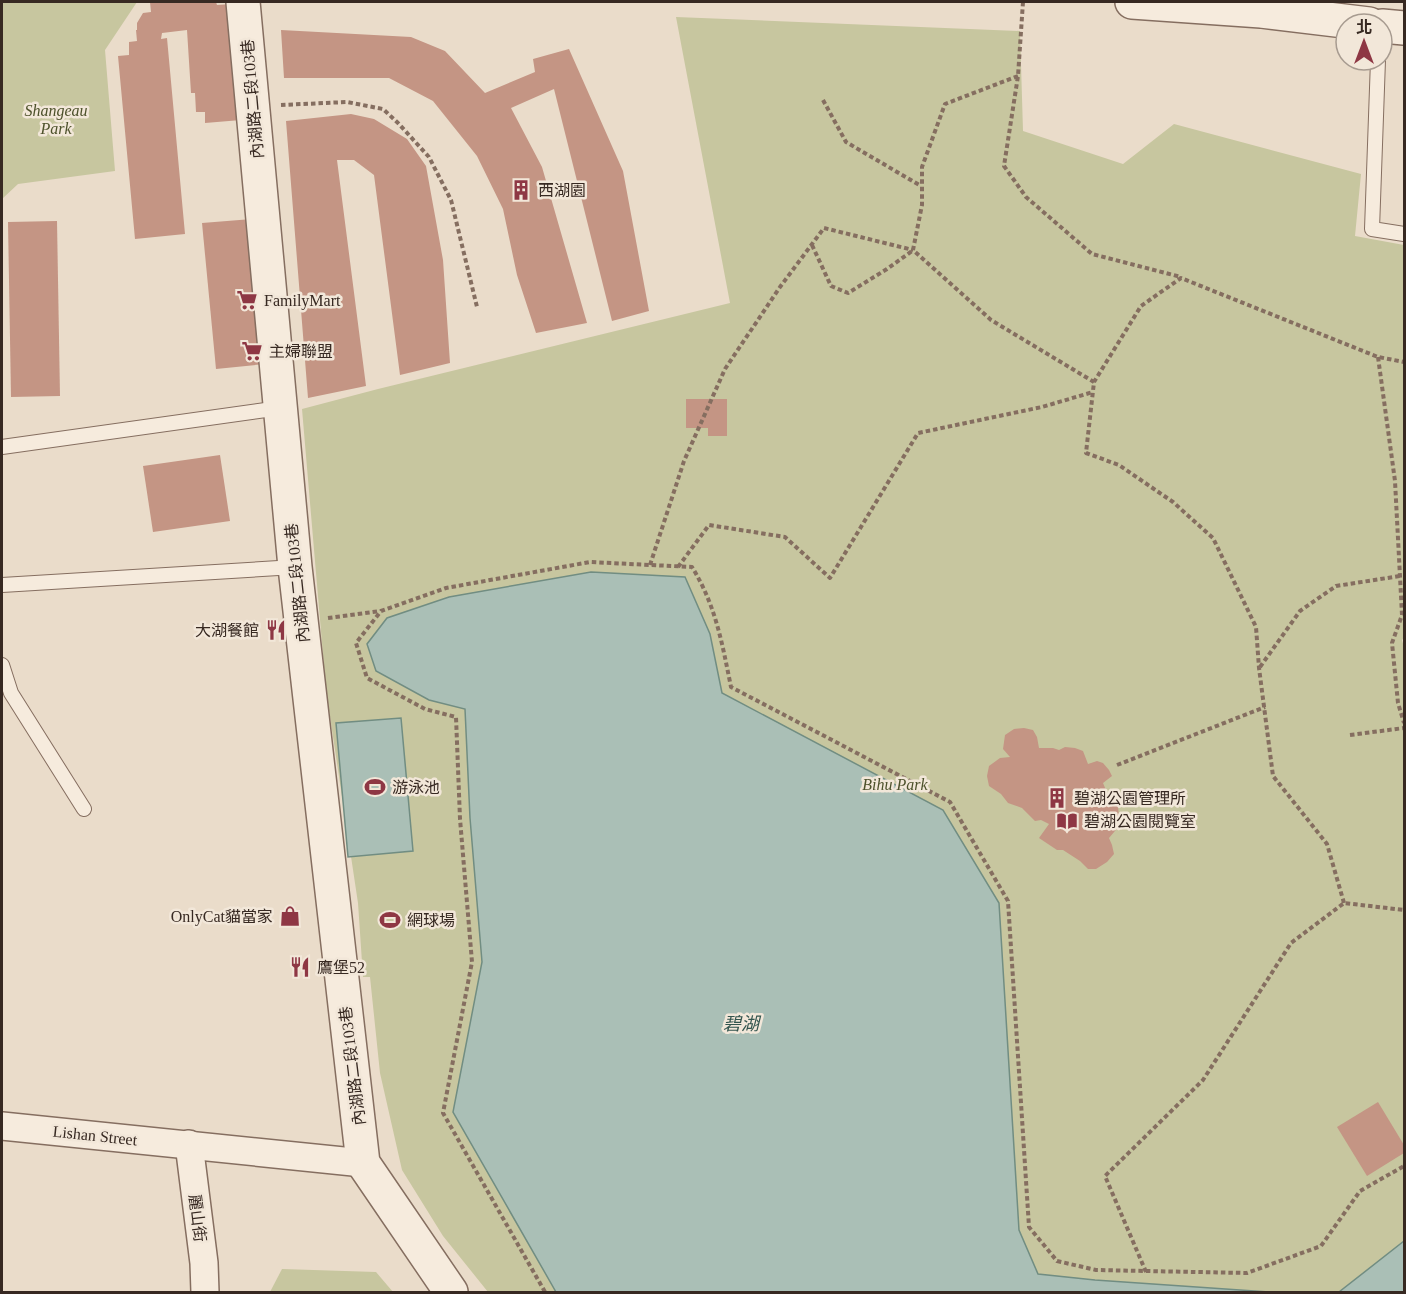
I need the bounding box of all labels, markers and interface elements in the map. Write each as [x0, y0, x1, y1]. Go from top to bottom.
north arrow [1334, 12, 1394, 72]
text: 北 [1356, 19, 1372, 36]
street label: 內湖路二段103巷 [239, 38, 266, 159]
park label: Shangeau Park [24, 102, 88, 137]
building icon: 西湖園 [509, 178, 533, 202]
place label: 西湖園 [538, 182, 586, 199]
supermarket icon: FamilyMart [235, 288, 259, 312]
place label: FamilyMart [264, 292, 341, 310]
supermarket icon: 主婦聯盟 [240, 339, 264, 363]
place label: 主婦聯盟 [269, 343, 333, 360]
street label: 內湖路二段103巷 [283, 522, 312, 644]
restaurant icon: 大湖餐館 [264, 618, 288, 642]
place label: 大湖餐館 [195, 622, 259, 639]
sports icon: 游泳池 [363, 775, 387, 799]
park label: Bihu Park [862, 776, 929, 793]
place label: 游泳池 [392, 779, 440, 796]
building icon: 碧湖公園管理所 [1045, 786, 1069, 810]
place label: 碧湖公園管理所 [1074, 790, 1186, 807]
library icon: 碧湖公園閱覽室 [1055, 809, 1079, 833]
place label: 碧湖公園閱覽室 [1084, 813, 1196, 830]
shop icon: OnlyCat貓當家 [278, 904, 302, 928]
place label: OnlyCat貓當家 [171, 908, 273, 926]
sports icon: 網球場 [378, 908, 402, 932]
place label: 網球場 [407, 912, 455, 929]
restaurant icon: 鷹堡52 [288, 955, 312, 979]
place label: 鷹堡52 [317, 959, 365, 976]
street label: 內湖路二段103巷 [337, 1005, 368, 1127]
water label: 碧湖 [723, 1014, 762, 1034]
street label: Lishan Street [52, 1123, 139, 1148]
street label: 麗山街 [186, 1193, 209, 1243]

